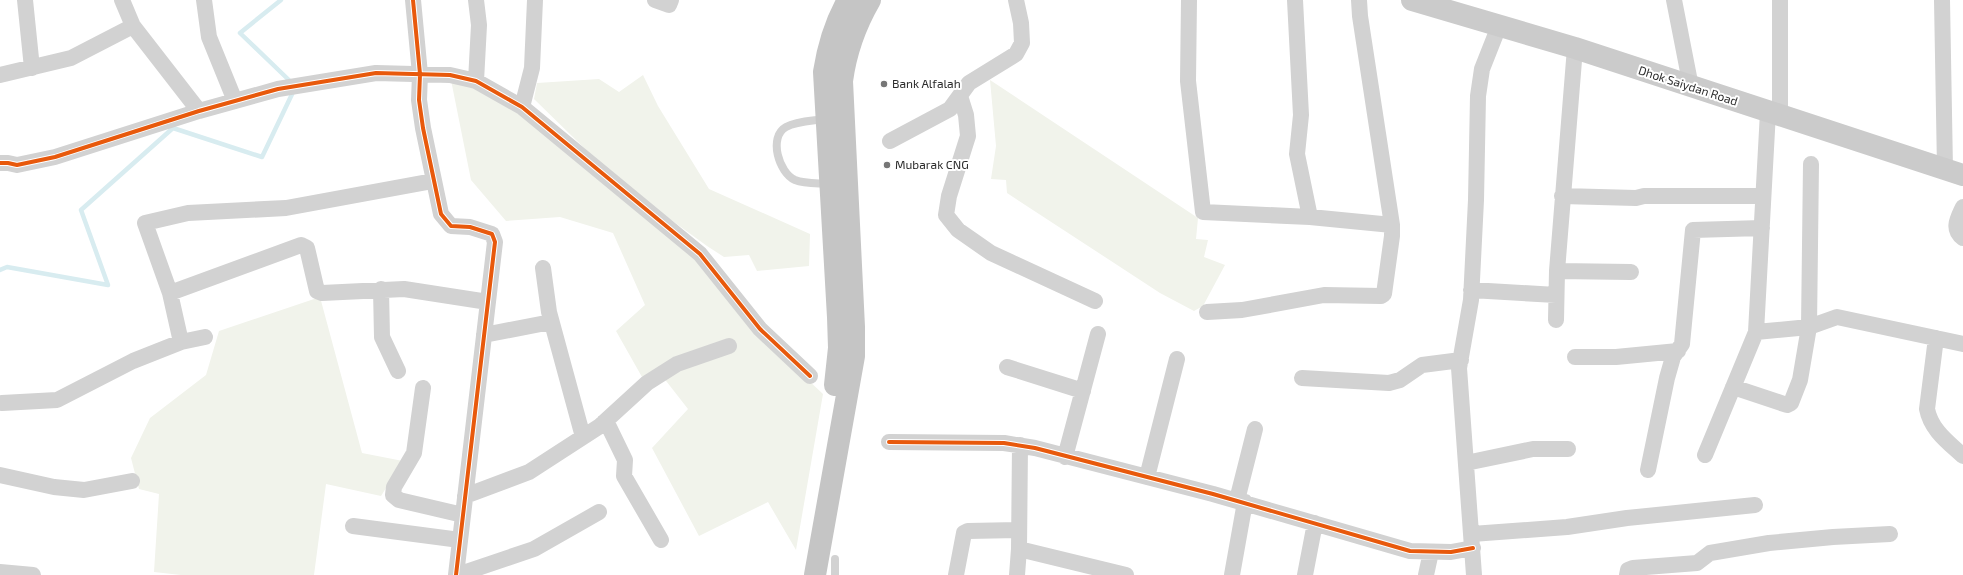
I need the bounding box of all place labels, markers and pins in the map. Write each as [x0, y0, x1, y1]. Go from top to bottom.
place label: Bank Alfalah [892, 76, 961, 90]
marker: Bank Alfalah [879, 79, 889, 89]
place label: Mubarak CNG [895, 157, 969, 171]
marker: Mubarak CNG [882, 160, 892, 170]

